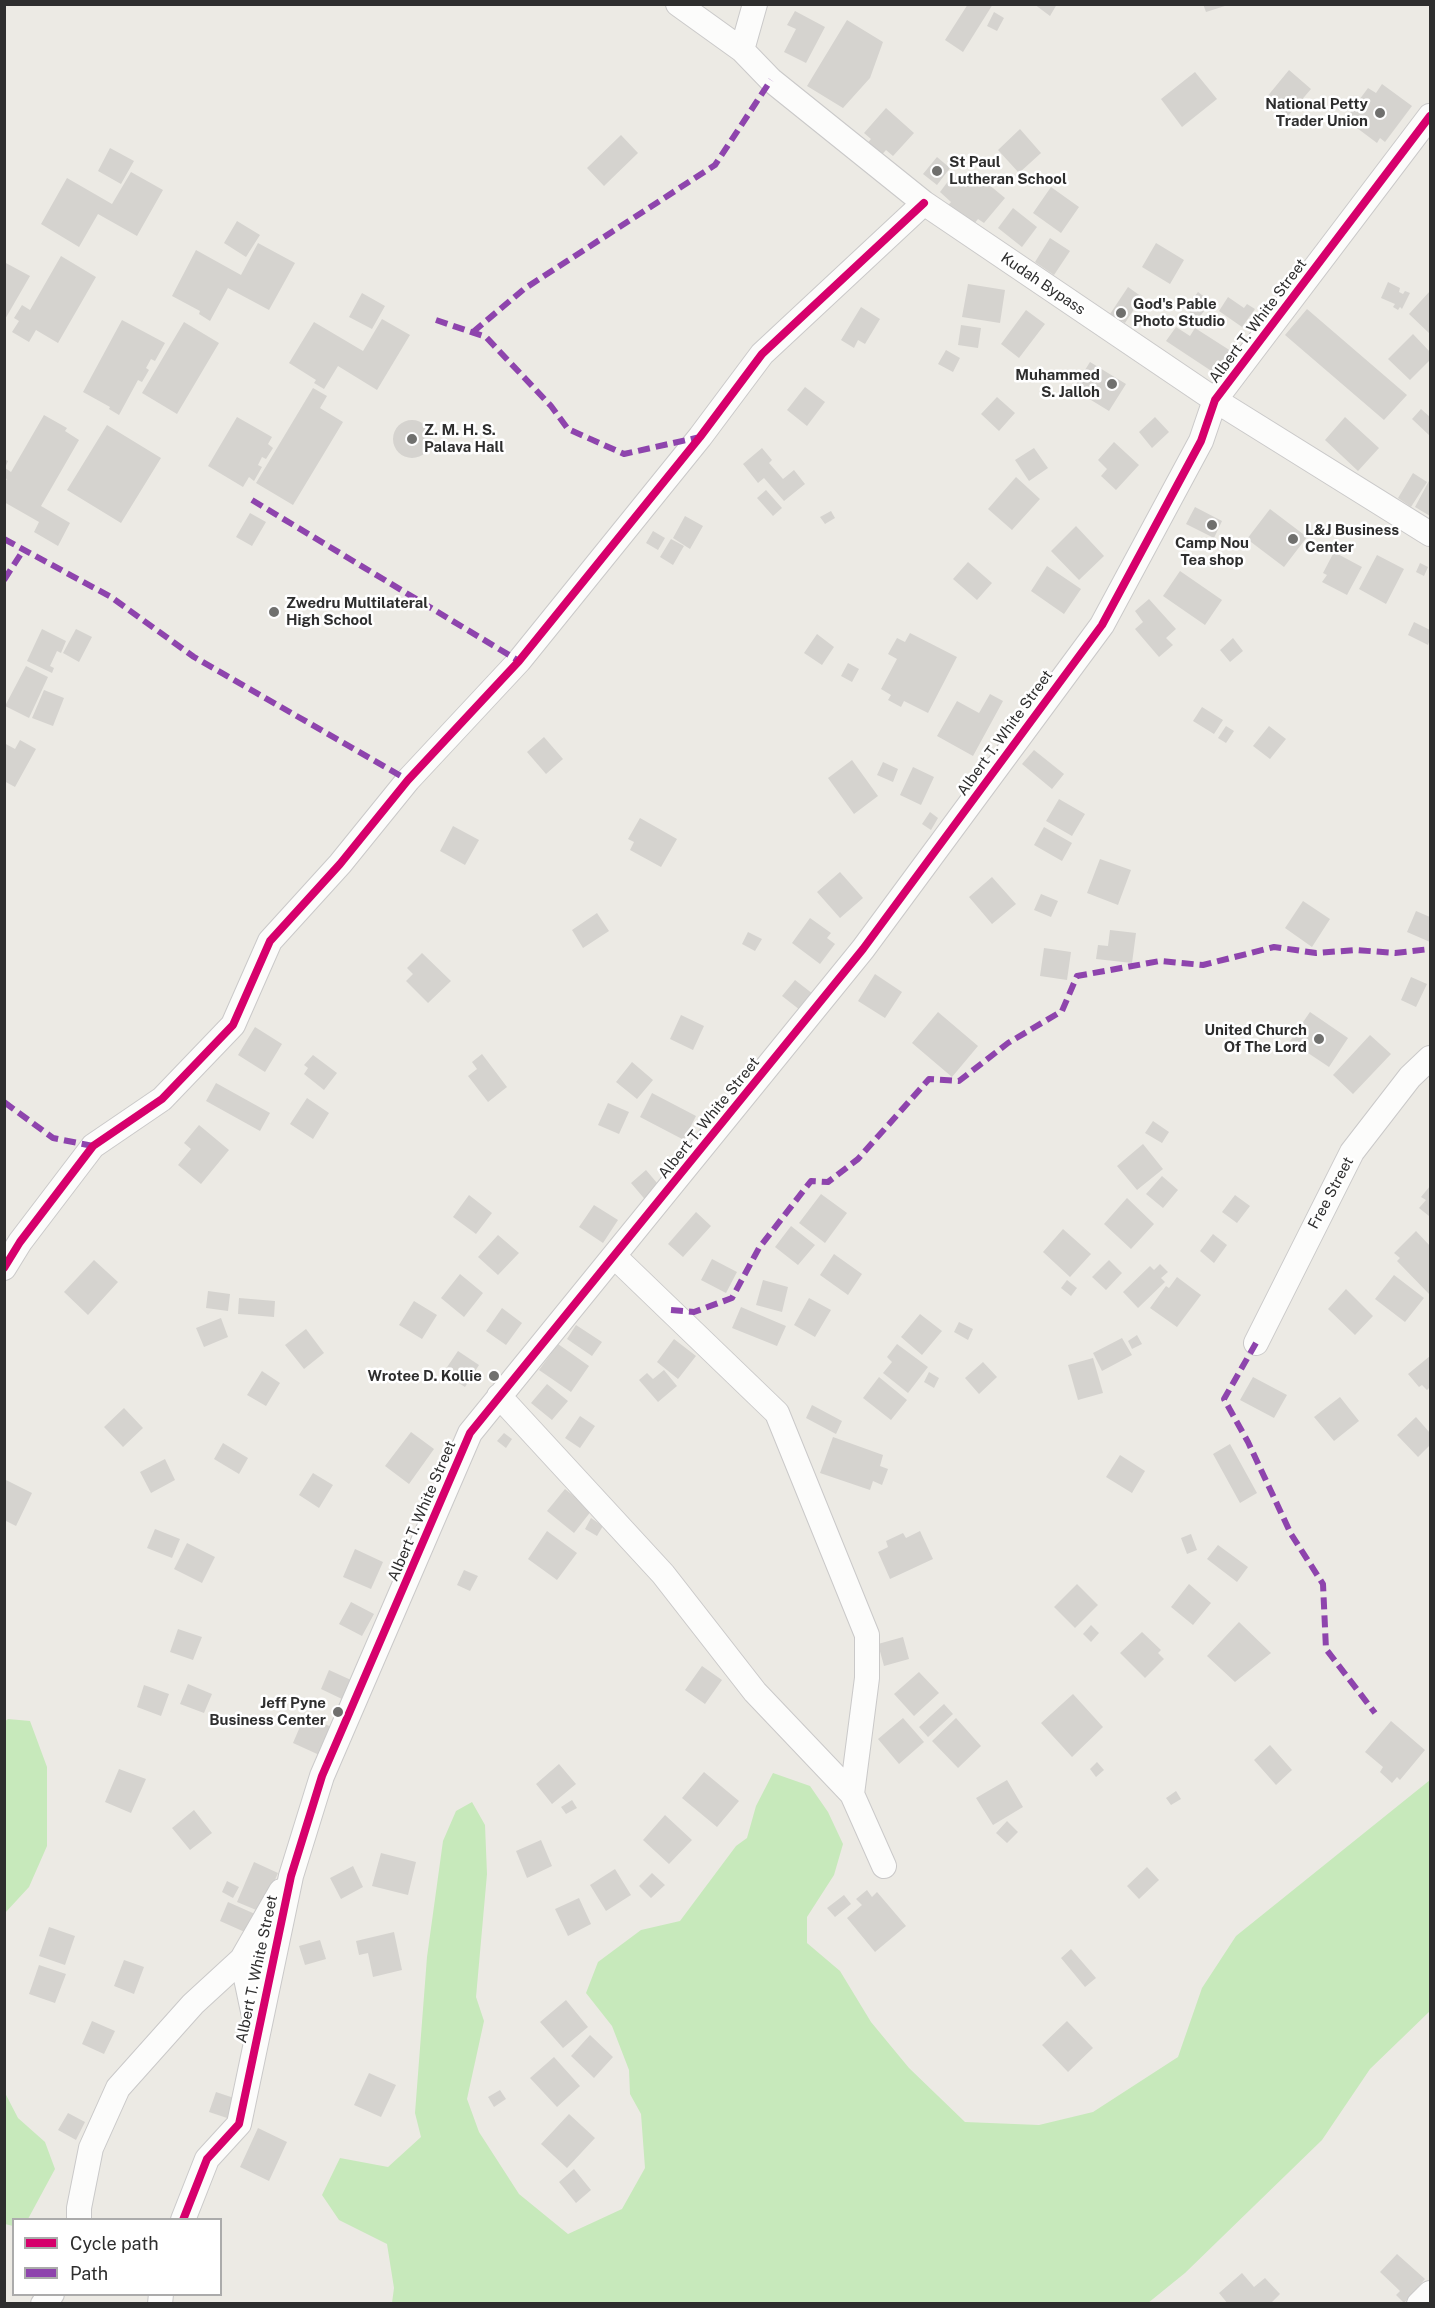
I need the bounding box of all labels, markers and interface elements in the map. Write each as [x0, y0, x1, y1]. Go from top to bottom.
place label: National Petty Trader Union [1265, 95, 1368, 130]
marker: National Petty Trader Union [1373, 106, 1387, 120]
place label: St Paul Lutheran School [949, 153, 1067, 188]
marker: St Paul Lutheran School [930, 164, 944, 178]
street label: Kudah Bypass [997, 249, 1089, 319]
street label: Albert T. White Street [1205, 255, 1311, 387]
place label: God's Pable Photo Studio [1133, 295, 1225, 330]
marker: God's Pable Photo Studio [1114, 306, 1128, 320]
place label: Muhammed S. Jalloh [1015, 366, 1100, 401]
marker: Muhammed S. Jalloh [1105, 377, 1119, 391]
place label: Z. M. H. S. Palava Hall [424, 421, 504, 456]
marker: Z. M. H. S. Palava Hall [405, 432, 419, 446]
marker: Camp Nou Tea shop [1205, 518, 1219, 532]
place label: L&J Business Center [1305, 521, 1399, 556]
marker: L&J Business Center [1286, 532, 1300, 546]
place label: Camp Nou Tea shop [1175, 534, 1249, 569]
place label: Zwedru Multilateral High School [286, 594, 428, 629]
marker: Zwedru Multilateral High School [267, 605, 281, 619]
street label: Albert T. White Street [953, 667, 1057, 799]
place label: United Church Of The Lord [1204, 1021, 1307, 1056]
marker: United Church Of The Lord [1312, 1032, 1326, 1046]
street label: Albert T. White Street [655, 1054, 763, 1182]
street label: Free Street [1304, 1154, 1358, 1232]
place label: Wrotee D. Kollie [368, 1367, 482, 1385]
marker: Wrotee D. Kollie [487, 1369, 501, 1383]
street label: Albert T. White Street [384, 1438, 460, 1584]
place label: Jeff Pyne Business Center [209, 1694, 326, 1729]
marker: Jeff Pyne Business Center [331, 1705, 345, 1719]
street label: Albert T. White Street [233, 1893, 281, 2045]
legend [12, 2218, 222, 2296]
text: Cycle path [70, 2233, 159, 2254]
text: Path [70, 2263, 108, 2284]

